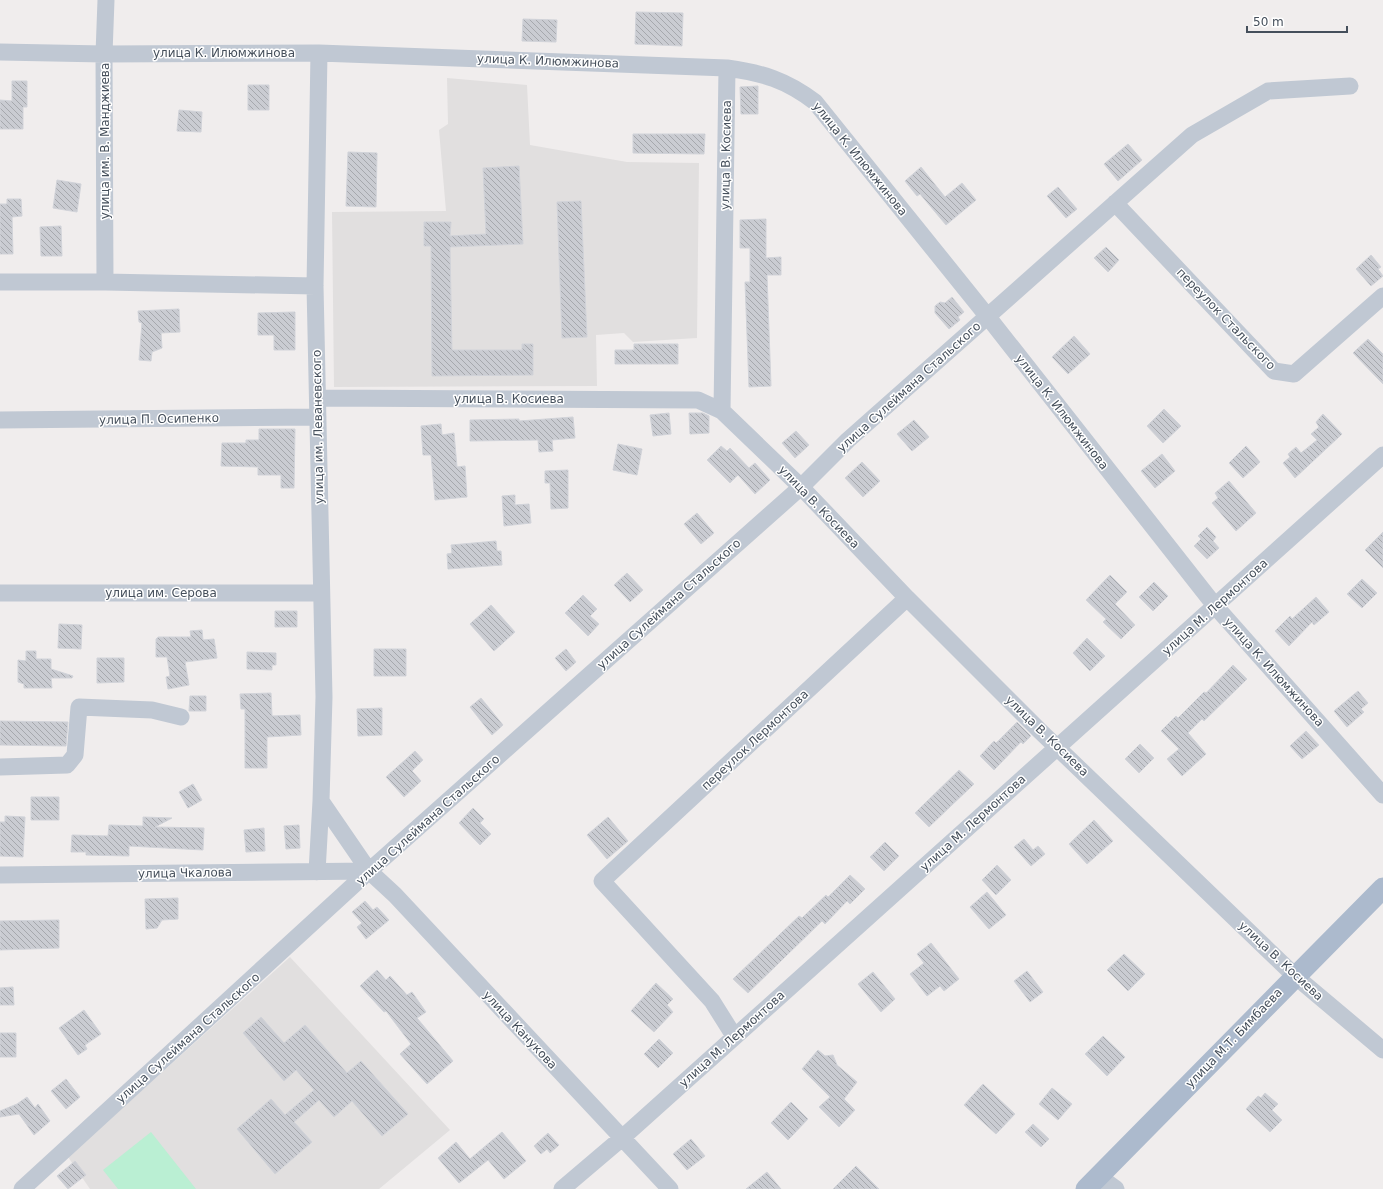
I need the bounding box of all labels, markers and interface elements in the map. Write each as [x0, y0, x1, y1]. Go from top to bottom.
scale bar [1247, 8, 1347, 34]
text: 50 m [1253, 15, 1284, 29]
street label: улица К. Илюмжинова [153, 46, 295, 60]
street label: улица К. Илюмжинова [477, 52, 619, 70]
street label: улица им. В. Манджиева [98, 63, 112, 219]
street label: улица К. Илюмжинова [810, 99, 910, 219]
street label: улица В. Косиева [718, 100, 734, 210]
street label: переулок Стальского [1174, 265, 1278, 373]
street label: улица Сулеймана Стальского [834, 319, 984, 455]
street label: улица им. Леваневского [310, 350, 326, 504]
street label: улица К. Илюмжинова [1013, 352, 1111, 472]
street label: улица В. Косиева [454, 392, 564, 406]
street label: улица П. Осипенко [99, 411, 219, 427]
street label: улица В. Косиева [776, 463, 862, 551]
street label: улица Сулеймана Стальского [594, 536, 744, 672]
street label: улица М. Лермонтова [1159, 556, 1271, 658]
street label: улица им. Серова [105, 586, 217, 600]
street label: улица К. Илюмжинова [1221, 615, 1327, 729]
street label: переулок Лермонтова [699, 687, 811, 793]
street label: улица В. Косиева [1003, 693, 1091, 779]
street label: улица Сулеймана Стальского [353, 752, 503, 888]
street label: улица М. Лермонтова [917, 772, 1029, 874]
street label: улица Чкалова [138, 865, 232, 881]
street label: улица В. Косиева [1236, 918, 1326, 1004]
street label: улица Сулеймана Стальского [113, 970, 263, 1106]
street label: улица М.Т. Бимбаева [1183, 985, 1285, 1091]
street label: улица Канукова [480, 988, 560, 1072]
street label: улица М. Лермонтова [676, 988, 788, 1090]

